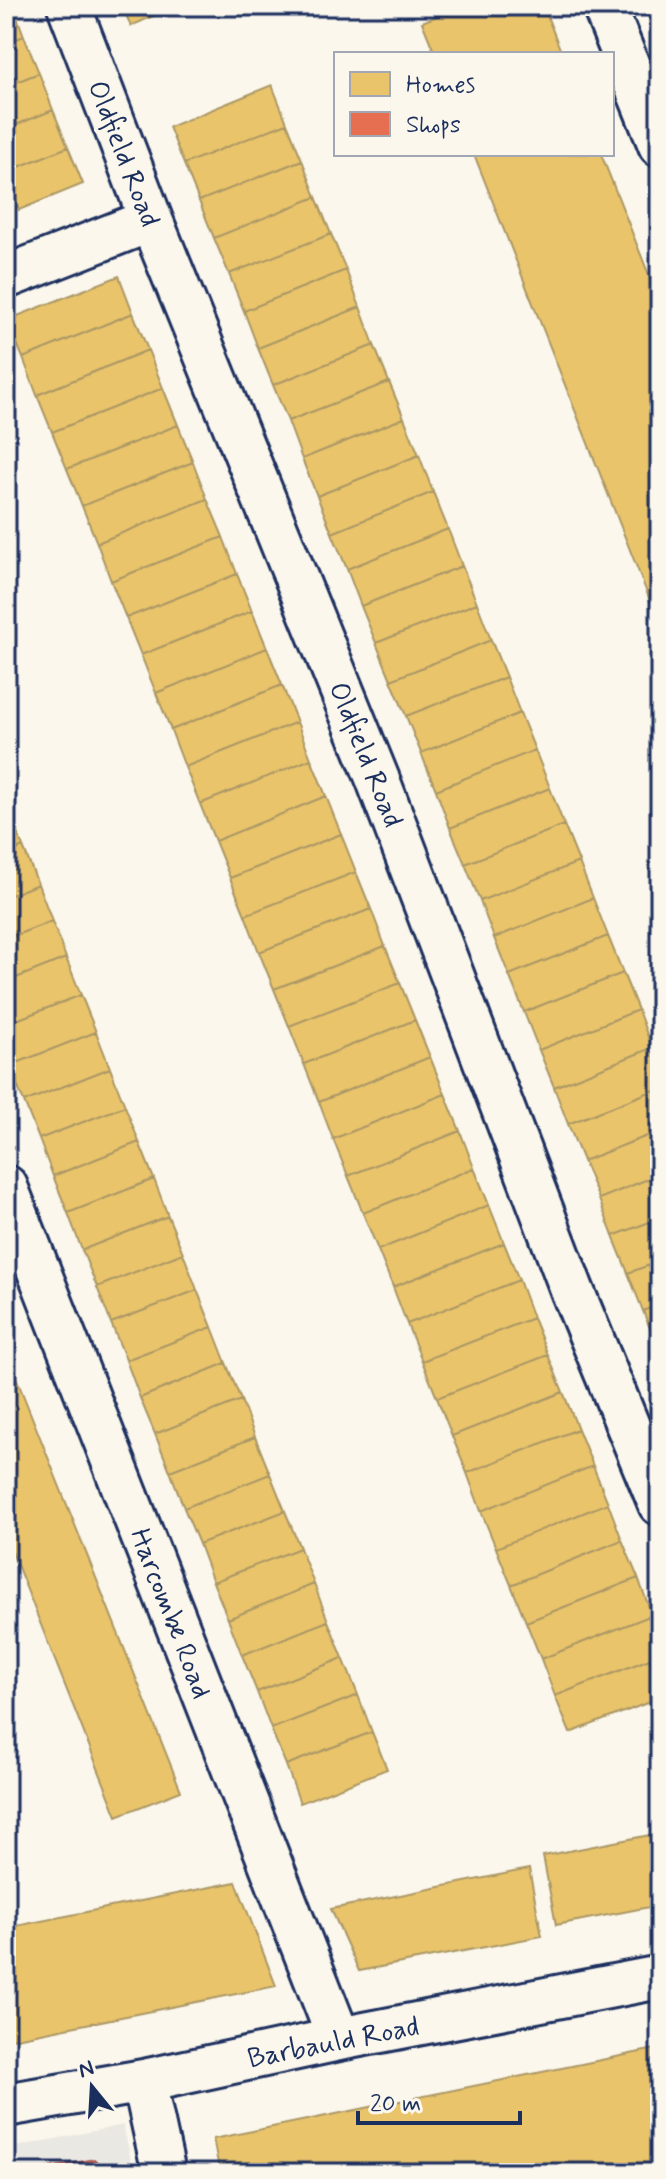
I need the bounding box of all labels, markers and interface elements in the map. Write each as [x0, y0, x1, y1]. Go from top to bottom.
legend [334, 52, 614, 156]
text: Homes [406, 70, 475, 101]
street label: Oldfield Road [78, 75, 168, 232]
text: Shops [406, 110, 461, 141]
street label: Oldfield Road [319, 677, 411, 833]
street label: Harcombe Road [120, 1523, 219, 1704]
street label: Barbauld Road [244, 2009, 423, 2078]
north arrow [52, 2047, 132, 2127]
text: N [75, 2054, 98, 2085]
scale bar [358, 2075, 520, 2125]
text: 20 m [370, 2089, 421, 2120]

